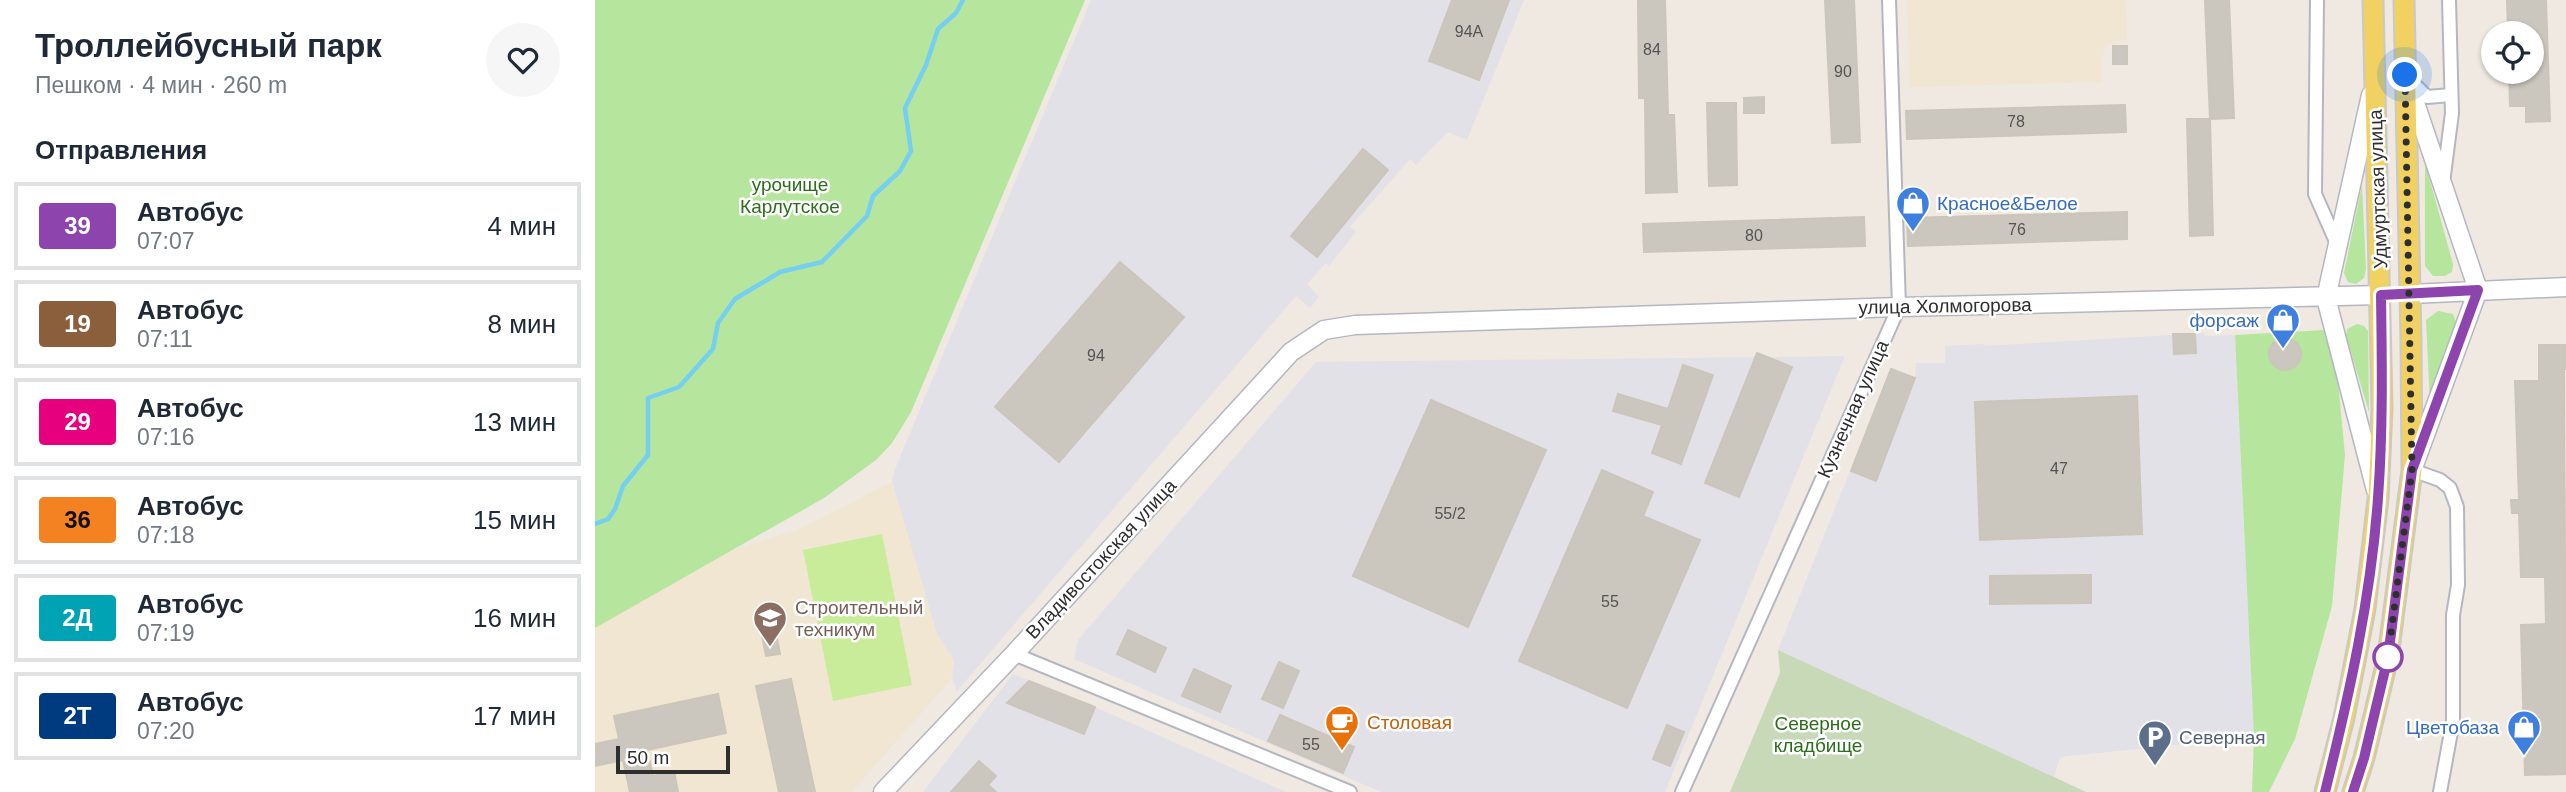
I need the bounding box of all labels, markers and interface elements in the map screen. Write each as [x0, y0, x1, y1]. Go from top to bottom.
map controls [2481, 21, 2544, 84]
button: locate [2481, 21, 2544, 84]
button: heart [486, 23, 560, 97]
house number: 94А [1455, 23, 1484, 40]
text: Троллейбусный парк [35, 27, 382, 64]
house number: 84 [1643, 41, 1661, 58]
your location [2387, 57, 2422, 92]
house number: 90 [1834, 63, 1852, 80]
text: Пешком · 4 мин · 260 m [35, 72, 287, 98]
street label: Удмуртская улица [2365, 109, 2391, 269]
house number: 78 [2007, 113, 2025, 130]
text: Отправления [35, 135, 207, 165]
park label: урочище Карлутское [740, 174, 840, 217]
shop icon: Красное&Белое [1894, 184, 1932, 233]
place label: Красное&Белое [1937, 193, 2078, 214]
text: Автобус [137, 197, 244, 227]
text: 4 мин [488, 211, 556, 241]
text: 39 [64, 212, 91, 239]
house number: 76 [2008, 221, 2026, 238]
house number: 80 [1745, 227, 1763, 244]
text: 07:07 [137, 228, 195, 254]
street label: улица Холмогорова [1858, 294, 2032, 318]
text: Автобус [137, 295, 244, 325]
shop icon: форсаж [2264, 301, 2302, 350]
text: 8 мин [488, 309, 556, 339]
text: 19 [64, 310, 91, 337]
place label: форсаж [2189, 310, 2259, 331]
text: 07:11 [137, 326, 193, 352]
street label: Кузнечная улица [1813, 337, 1893, 481]
house number: 94 [1087, 347, 1105, 364]
text: Автобус [137, 393, 244, 423]
text: 13 мин [473, 407, 556, 437]
text: 29 [64, 408, 91, 435]
text: 07:16 [137, 424, 195, 450]
house number: 47 [2050, 460, 2068, 477]
street label: Владивостокская улица [1022, 475, 1181, 643]
text: Автобус [137, 491, 244, 521]
text: 15 мин [473, 505, 556, 535]
house number: 55/2 [1434, 505, 1466, 522]
text: 36 [64, 506, 91, 533]
text: 07:18 [137, 522, 195, 548]
text: Автобус [137, 589, 244, 619]
house number: 55 [1601, 593, 1619, 610]
place label: Строительный техникум [795, 597, 923, 640]
school or university icon: Строительный техникум [751, 599, 789, 648]
text: 16 мин [473, 603, 556, 633]
text: 2Д [62, 604, 93, 631]
text: 07:19 [137, 620, 195, 646]
unlabelled marker [2373, 642, 2403, 672]
text: Автобус [137, 687, 244, 717]
text: 17 мин [473, 701, 556, 731]
text: 2Т [63, 702, 92, 729]
cafe icon: Столовая [1323, 703, 1361, 752]
shop icon: Цветобаза [2505, 708, 2543, 757]
place label: Столовая [1367, 712, 1452, 733]
park label: Северное кладбище [1774, 713, 1862, 756]
place label: Цветобаза [2406, 717, 2499, 738]
text: 07:20 [137, 718, 195, 744]
parking icon: Северная [2136, 718, 2174, 767]
place label: Северная [2179, 727, 2266, 748]
house number: 55 [1302, 736, 1320, 753]
scale bar [616, 743, 730, 775]
text: 50 m [627, 747, 669, 768]

